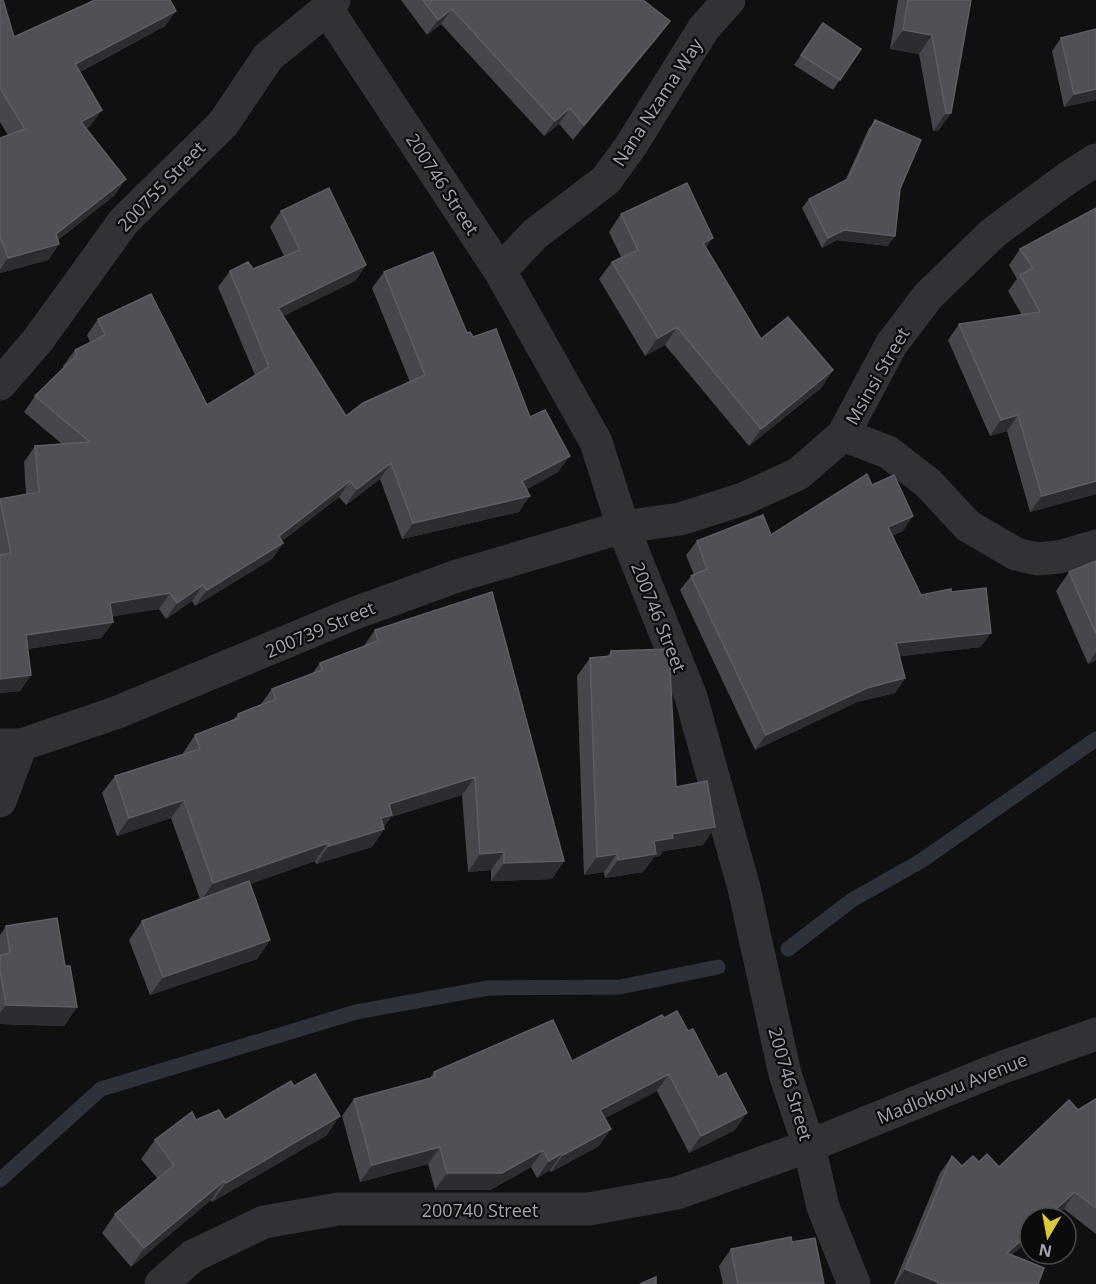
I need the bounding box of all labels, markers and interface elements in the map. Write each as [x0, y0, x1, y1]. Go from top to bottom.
street label: Nana Nzama Way [607, 32, 708, 171]
street label: 200746 Street [401, 129, 485, 239]
street label: 200755 Street [112, 136, 210, 236]
street label: Msinsi Street [840, 323, 914, 429]
street label: 200746 Street [626, 558, 692, 676]
street label: 200739 Street [262, 595, 378, 663]
street label: 200746 Street [763, 1025, 819, 1143]
street label: Madlokovu Avenue [873, 1047, 1031, 1129]
street label: 200740 Street [422, 1198, 538, 1222]
north arrow [1018, 1206, 1078, 1266]
text: N [1037, 1239, 1054, 1263]

